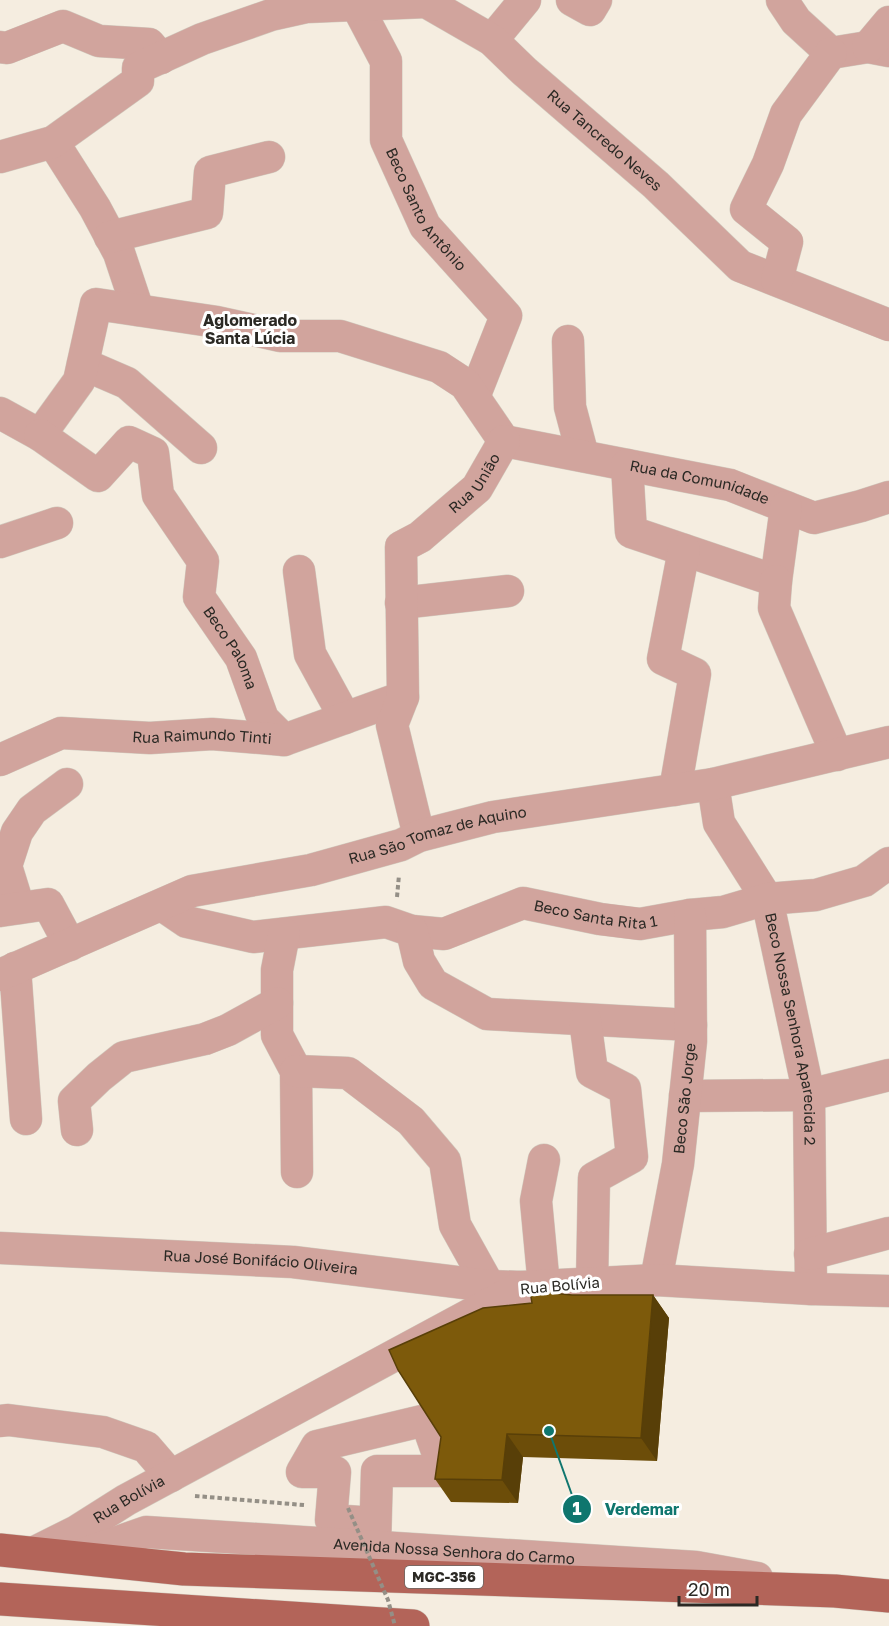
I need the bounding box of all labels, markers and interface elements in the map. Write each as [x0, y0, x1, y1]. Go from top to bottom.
street label: Rua Tancredo Neves [544, 85, 667, 194]
street label: Beco Santo Antônio [383, 145, 471, 274]
district label: Aglomerado Santa Lúcia [203, 310, 297, 348]
street label: Rua União [444, 450, 503, 517]
street label: Rua da Comunidade [628, 456, 772, 508]
street label: Beco Paloma [200, 602, 262, 692]
street label: Rua Raimundo Tinti [132, 724, 273, 747]
street label: Rua São Tomaz de Aquino [346, 802, 528, 867]
street label: Beco Santa Rita 1 [532, 895, 658, 932]
street label: Beco Nossa Senhora Aparecida 2 [762, 911, 820, 1146]
street label: Beco São Jorge [669, 1042, 699, 1155]
street label: Rua José Bonifácio Oliveira [163, 1246, 359, 1278]
street label: Rua Bolívia [519, 1273, 601, 1297]
street label: Rua Bolívia [89, 1471, 168, 1527]
callout: Verdemar [562, 1492, 691, 1526]
text: 1 [572, 1497, 582, 1519]
text: Verdemar [605, 1499, 679, 1519]
street label: Avenida Nossa Senhora do Carmo [333, 1534, 575, 1567]
road number: MGC-356 [405, 1566, 483, 1588]
scale bar [679, 1569, 757, 1607]
text: 20 m [688, 1578, 730, 1600]

